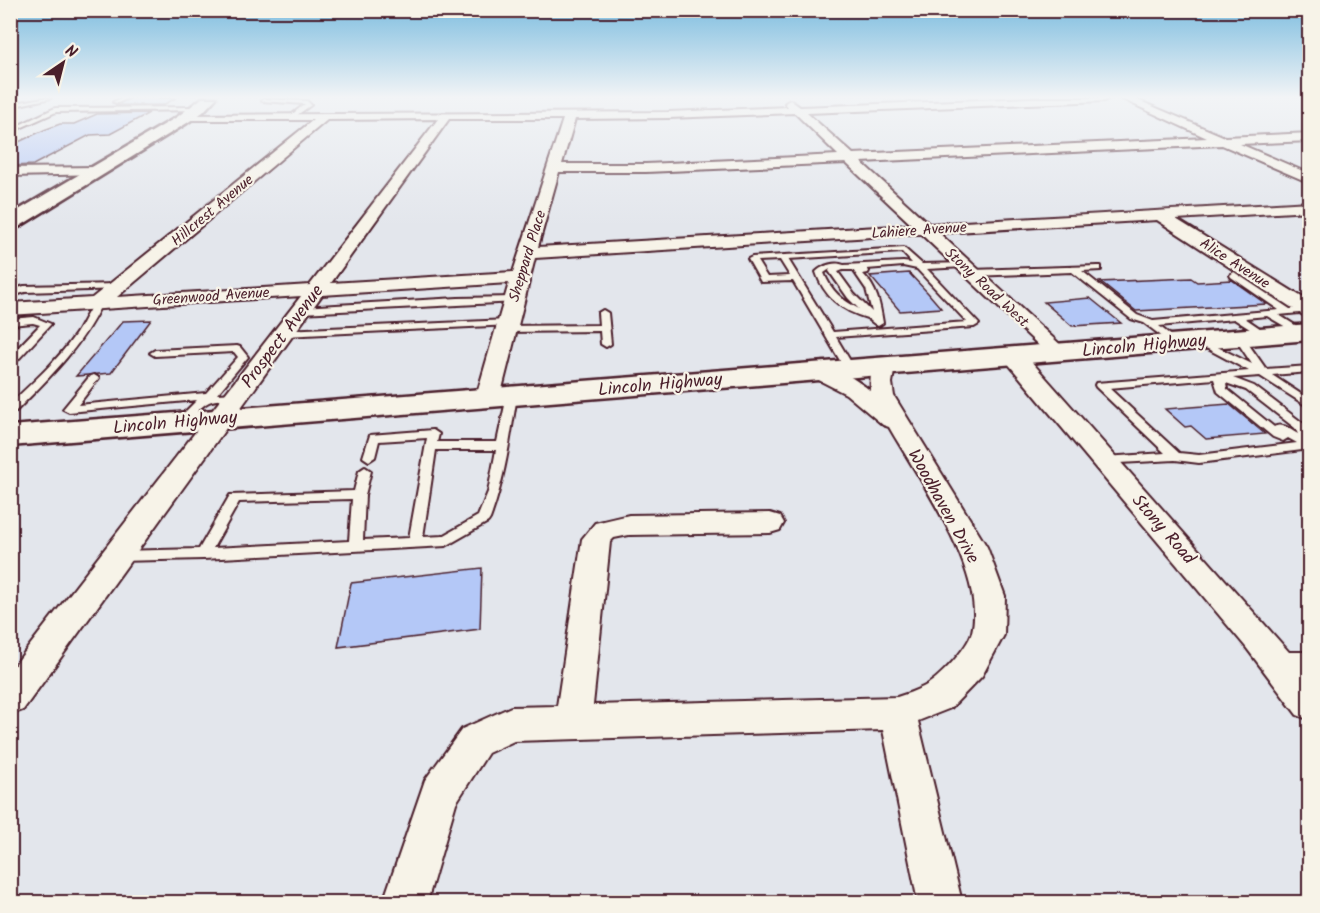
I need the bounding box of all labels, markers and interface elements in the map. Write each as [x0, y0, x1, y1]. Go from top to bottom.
north arrow [33, 33, 93, 93]
text: N [59, 39, 82, 65]
street label: Hillcrest Avenue [166, 169, 260, 253]
street label: Sheppard Place [503, 207, 553, 305]
street label: Lahiere Avenue [871, 216, 968, 246]
street label: Alice Avenue [1194, 232, 1275, 296]
street label: Stony Road West [938, 242, 1034, 334]
street label: Prospect Avenue [234, 279, 332, 395]
street label: Greenwood Avenue [152, 281, 270, 313]
street label: Lincoln Highway [1081, 327, 1208, 366]
street label: Lincoln Highway [597, 366, 724, 405]
street label: Lincoln Highway [112, 404, 239, 443]
street label: Woodhaven Drive [899, 444, 986, 570]
street label: Stony Road [1124, 488, 1203, 573]

